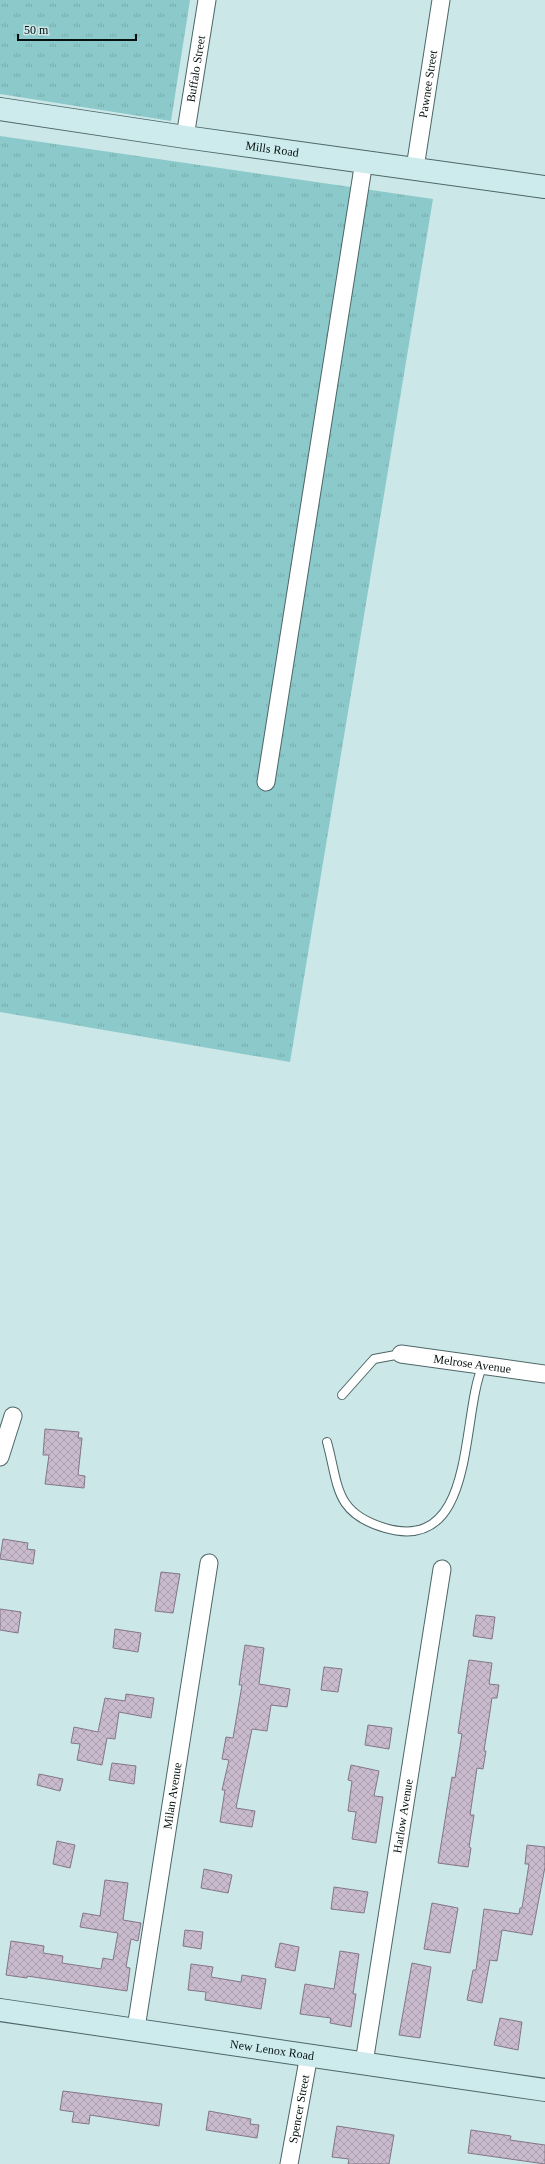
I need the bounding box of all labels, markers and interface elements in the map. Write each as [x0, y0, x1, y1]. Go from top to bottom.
scale bar [18, 16, 136, 42]
text: 50 m [24, 23, 49, 37]
street label: Buffalo Street [184, 34, 208, 103]
street label: Pawnee Street [416, 48, 440, 119]
street label: Mills Road [244, 138, 300, 160]
street label: Melrose Avenue [433, 1352, 512, 1376]
street label: Milan Avenue [160, 1761, 185, 1830]
street label: Harlow Avenue [390, 1778, 416, 1854]
street label: New Lenox Road [229, 2037, 315, 2063]
street label: Spencer Street [286, 2073, 312, 2144]

